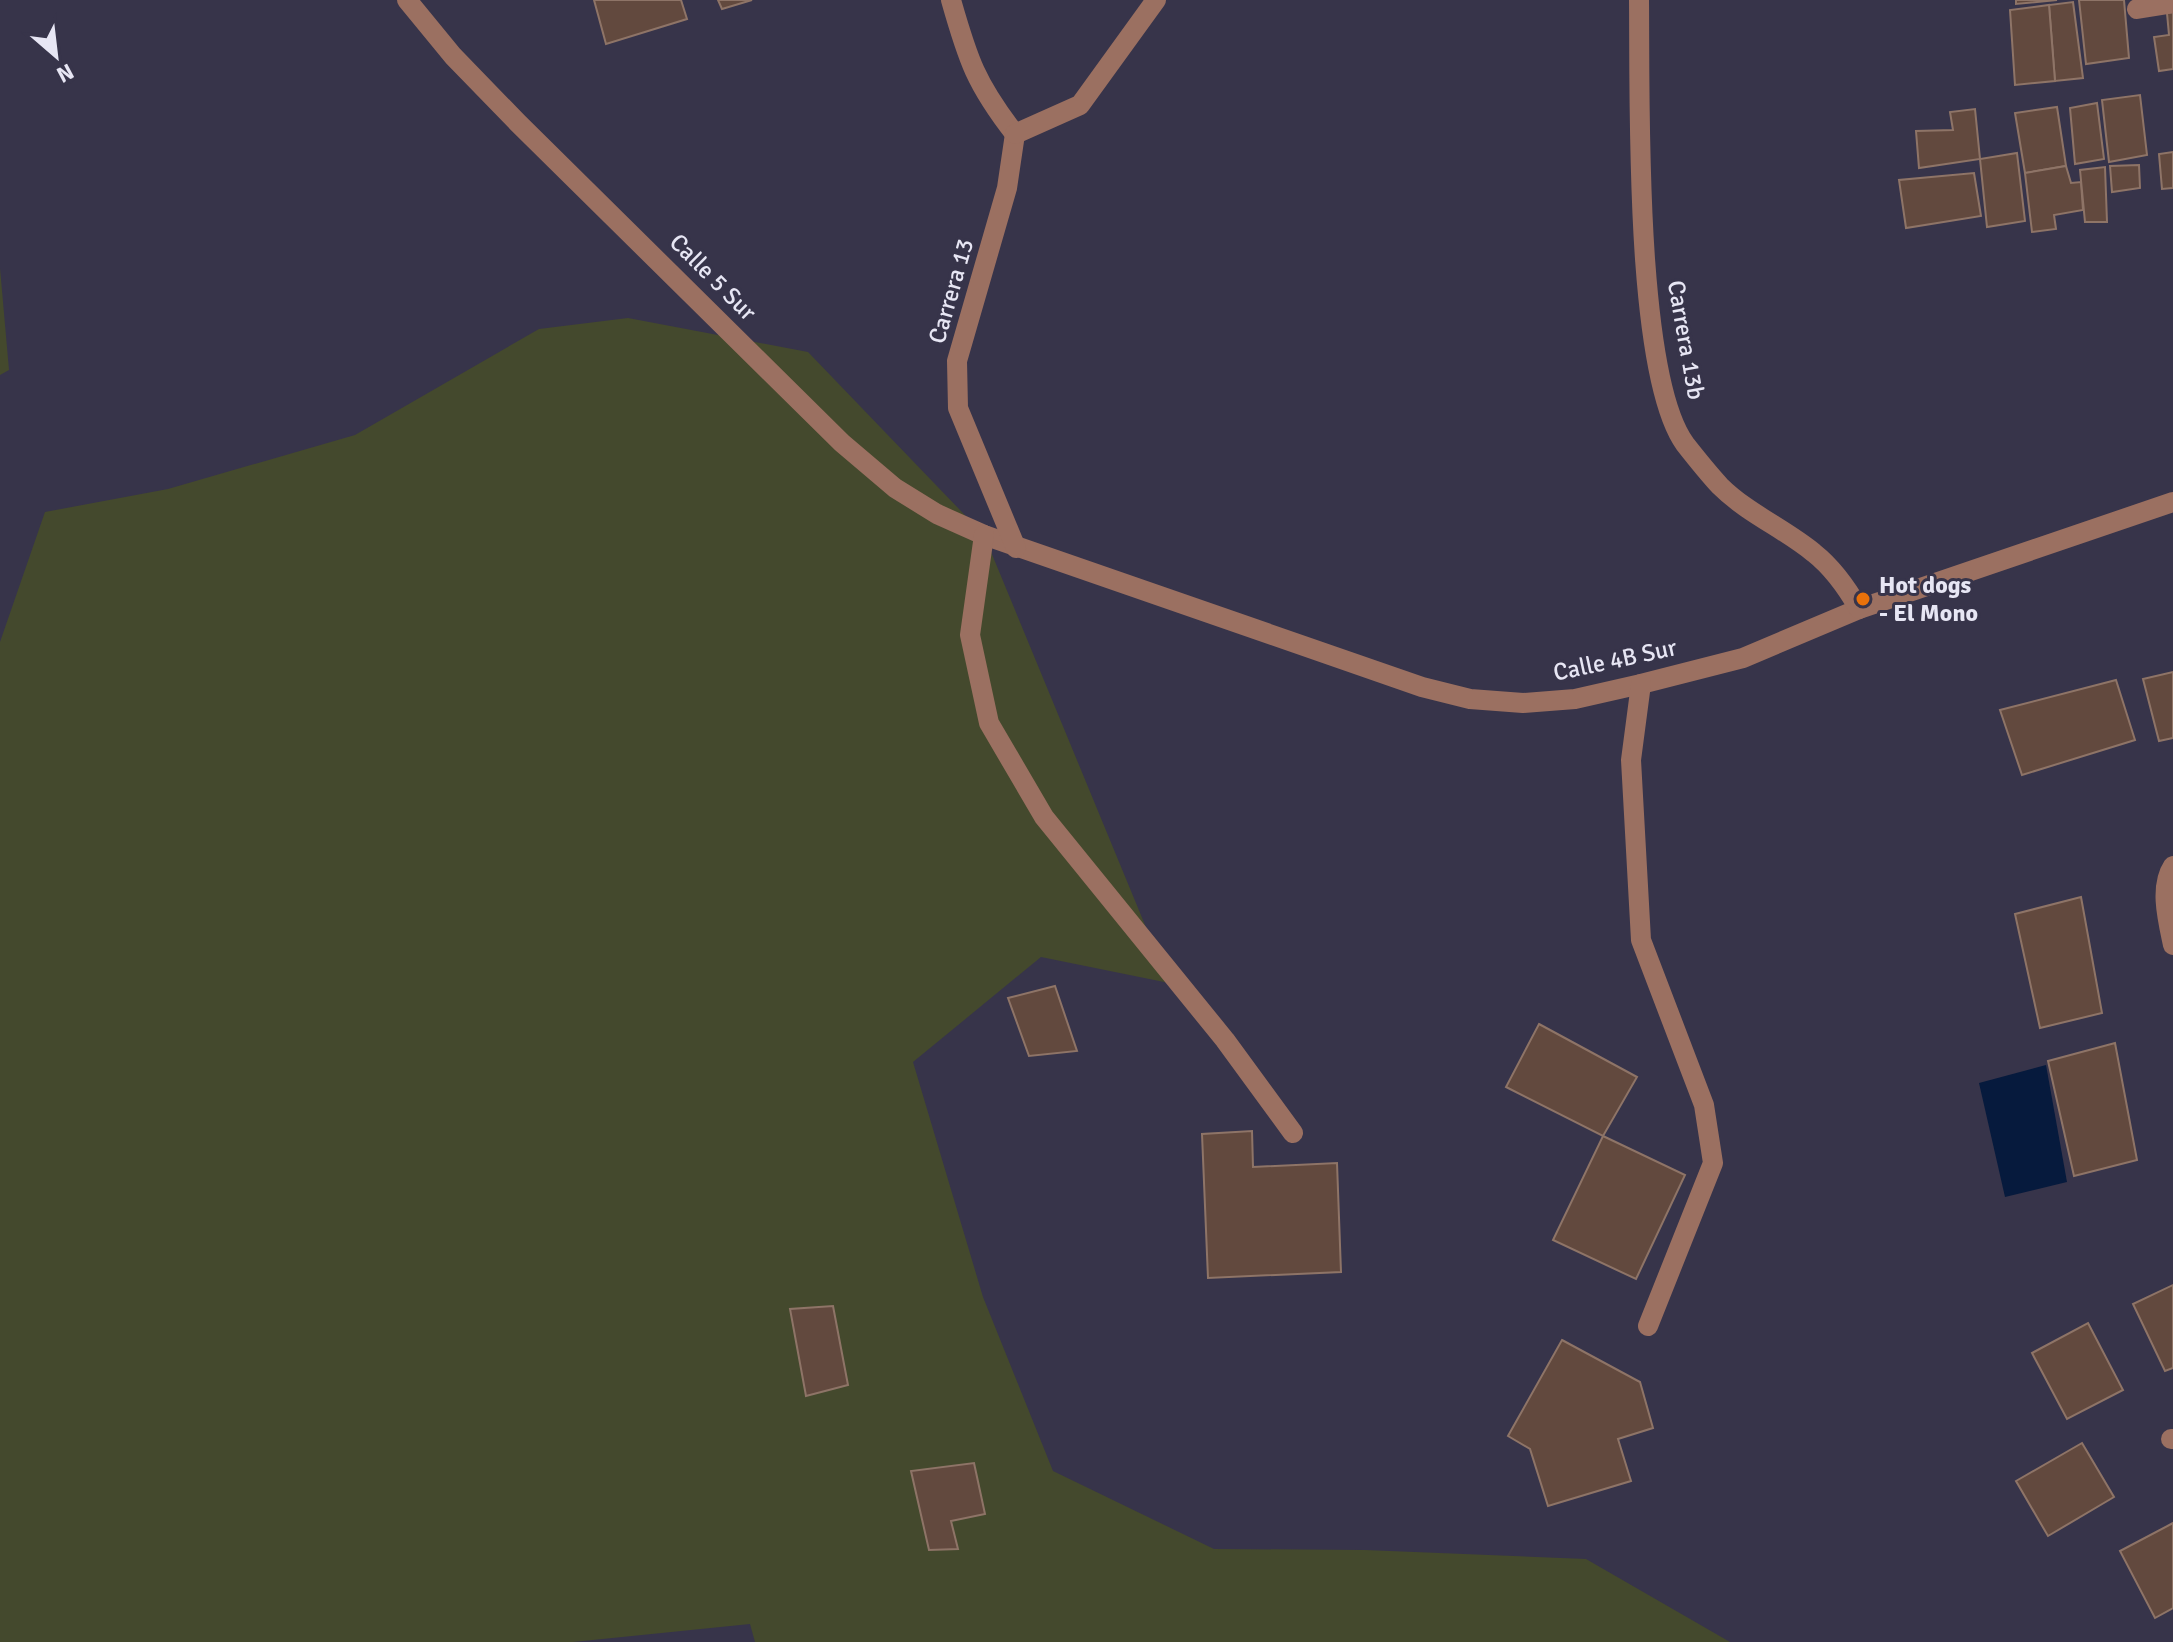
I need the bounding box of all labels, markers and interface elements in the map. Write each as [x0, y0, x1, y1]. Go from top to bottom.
north arrow [16, 16, 96, 96]
text: N [52, 58, 78, 89]
street label: Calle 5 Sur [663, 227, 763, 327]
street label: Carrera 13 [922, 235, 980, 347]
street label: Carrera 13b [1661, 278, 1711, 402]
place label: Hot dogs - El Mono [1879, 570, 1978, 628]
marker: Hot dogs - El Mono [1854, 590, 1872, 608]
street label: Calle 4B Sur [1551, 632, 1680, 688]

